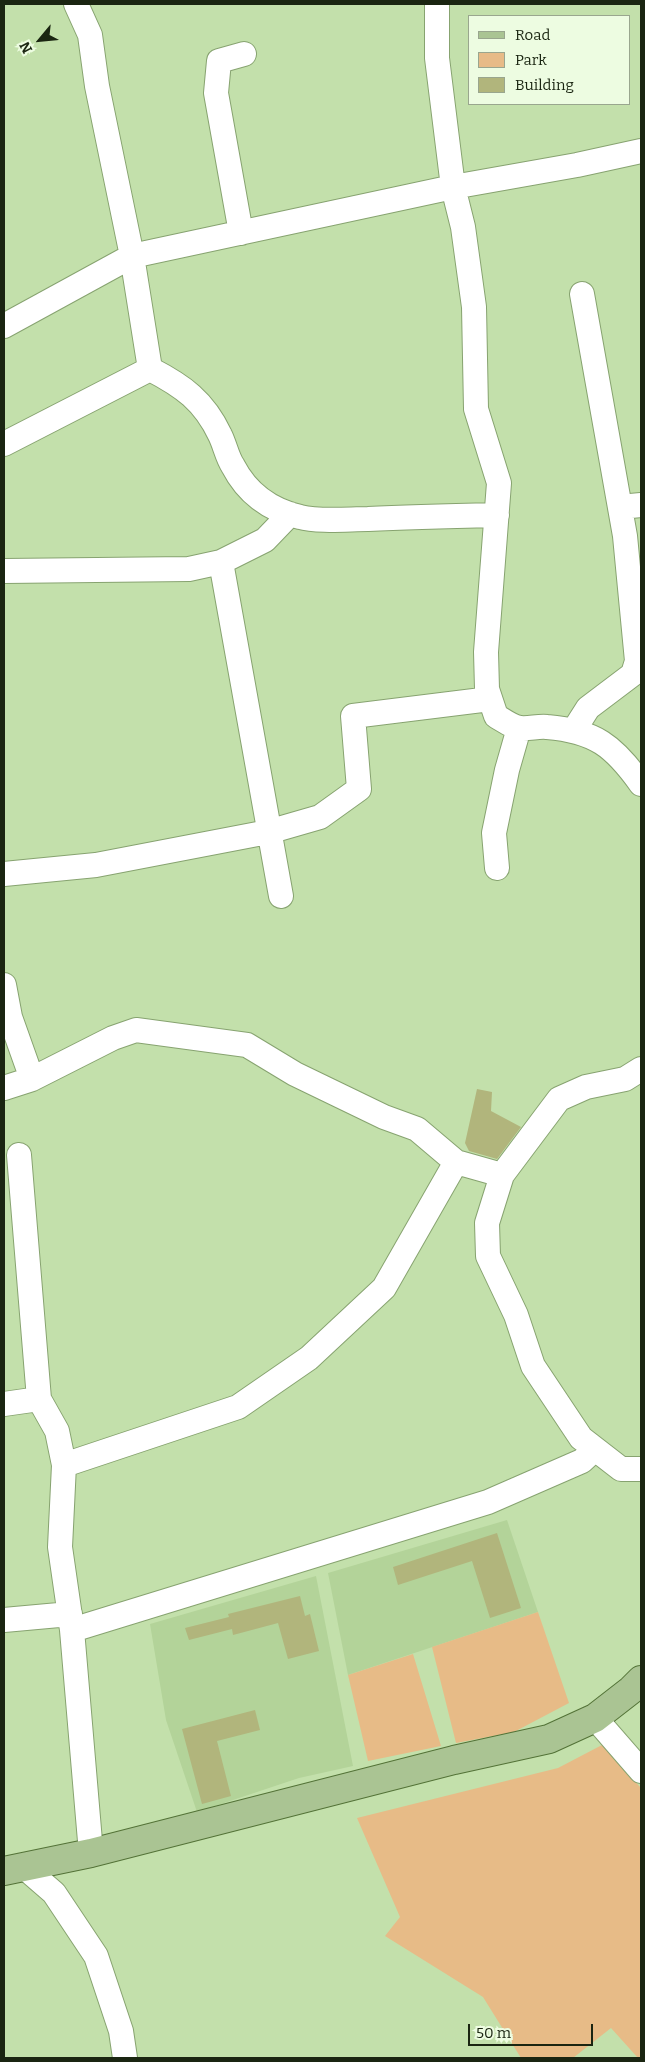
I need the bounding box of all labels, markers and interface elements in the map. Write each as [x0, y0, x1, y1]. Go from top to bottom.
north arrow [15, 15, 65, 65]
legend [468, 15, 630, 105]
text: Road [515, 26, 550, 44]
text: N [16, 39, 36, 56]
text: Park [515, 51, 547, 69]
text: Building [515, 76, 574, 94]
scale bar [470, 2014, 595, 2046]
text: 50 m [476, 2024, 511, 2042]

